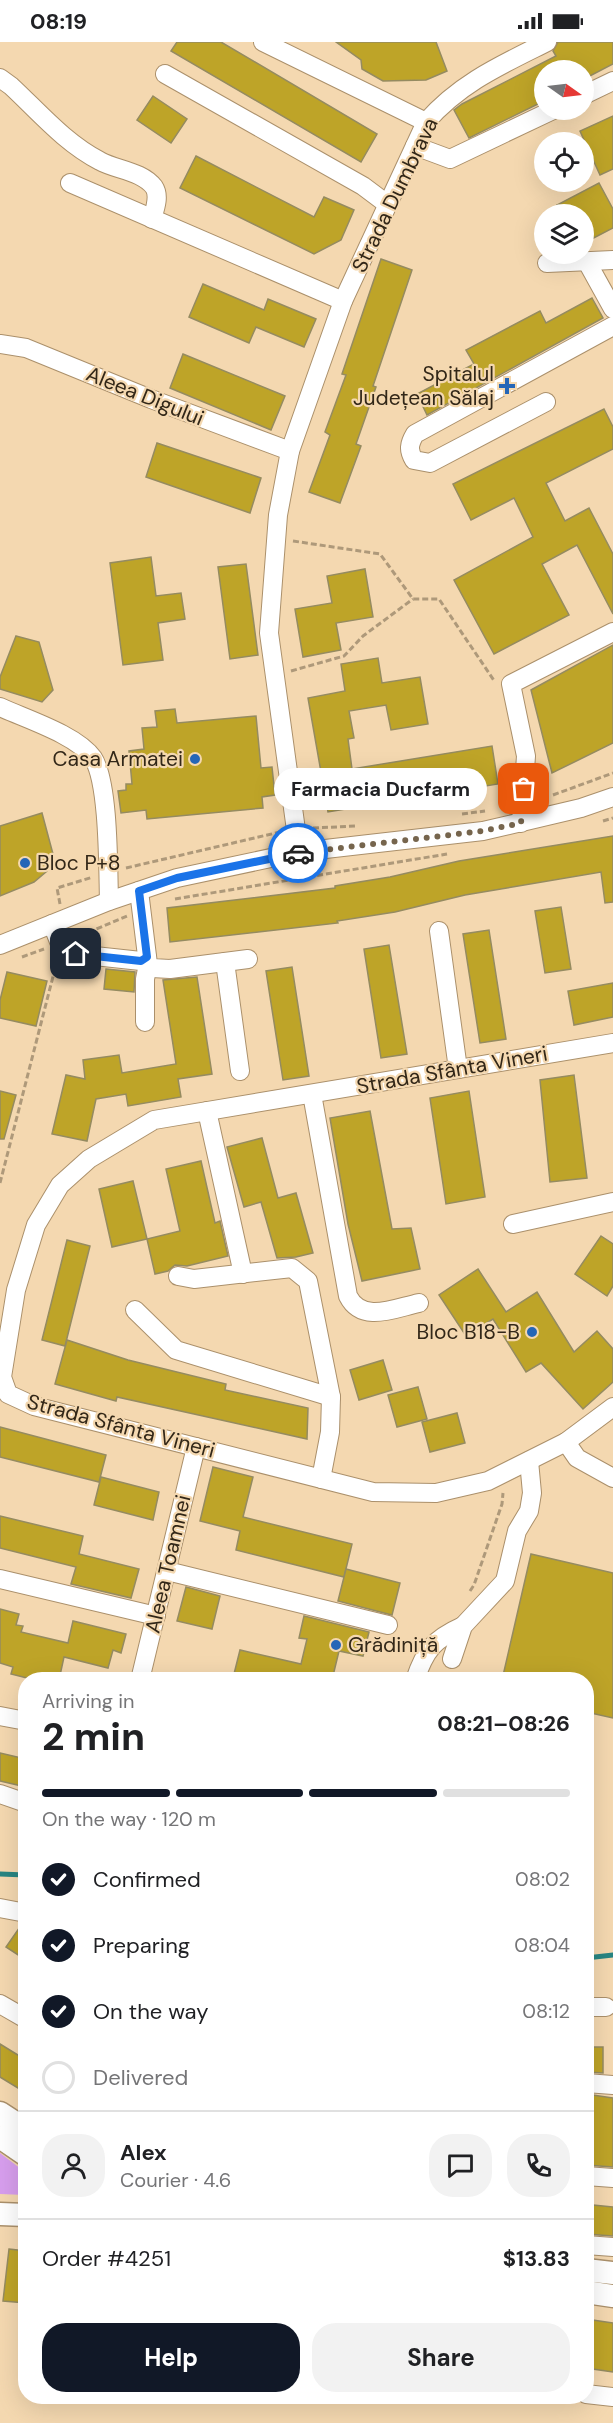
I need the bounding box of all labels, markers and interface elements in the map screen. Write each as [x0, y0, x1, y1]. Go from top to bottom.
text: 08:19 [30, 7, 87, 36]
north arrow [534, 60, 594, 120]
map controls [534, 60, 594, 264]
street label: Strada Dumbrava [345, 113, 445, 277]
button: locate [534, 132, 594, 192]
button: layers [534, 204, 594, 264]
street label: Aleea Digului [82, 360, 208, 432]
place label: Spitalul Județean Sălaj [353, 360, 494, 412]
marker: Spitalul Județean Sălaj [498, 377, 516, 395]
place label: Casa Armatei [53, 745, 183, 773]
marker: Casa Armatei [188, 752, 202, 766]
pin [498, 763, 549, 814]
callout: Farmacia Ducfarm [275, 768, 488, 810]
icon: bag [507, 772, 540, 805]
text: Farmacia Ducfarm [291, 776, 470, 802]
courier [268, 823, 328, 883]
icon: car [282, 837, 315, 870]
place label: Bloc P+8 [37, 849, 121, 877]
marker: Bloc P+8 [18, 856, 32, 870]
pin [50, 928, 101, 979]
icon: home [59, 937, 92, 970]
street label: Strada Sfânta Vineri [354, 1039, 550, 1101]
place label: Bloc B18-B [417, 1318, 520, 1346]
marker: Bloc B18-B [525, 1325, 539, 1339]
street label: Strada Sfânta Vineri [24, 1387, 218, 1465]
street label: Aleea Toamnei [138, 1492, 198, 1636]
place label: Grădiniță [348, 1631, 438, 1659]
marker: Grădiniță [329, 1638, 343, 1652]
text: Arriving in [42, 1688, 134, 1714]
text: 08:21–08:26 [437, 1709, 570, 1738]
text: 2 min [42, 1711, 145, 1762]
text: On the way · 120 m [42, 1806, 216, 1832]
icon: check [42, 1863, 75, 1896]
text: Confirmed [93, 1865, 201, 1894]
text: 08:02 [515, 1866, 570, 1892]
icon: check [42, 1929, 75, 1962]
text: Preparing [93, 1931, 190, 1960]
text: 08:04 [514, 1932, 570, 1958]
icon: check [42, 1995, 75, 2028]
text: On the way [93, 1997, 208, 2026]
text: 08:12 [522, 1998, 570, 2024]
text: Delivered [93, 2063, 188, 2092]
button: person [42, 2134, 105, 2197]
button: chat [429, 2134, 492, 2197]
button: phone [507, 2134, 570, 2197]
text: Alex [120, 2138, 167, 2167]
text: Courier · 4.6 [120, 2167, 231, 2193]
text: Order #4251 [42, 2244, 171, 2273]
text: $13.83 [503, 2244, 570, 2273]
button: Help [42, 2323, 300, 2392]
button: Share [312, 2323, 570, 2392]

